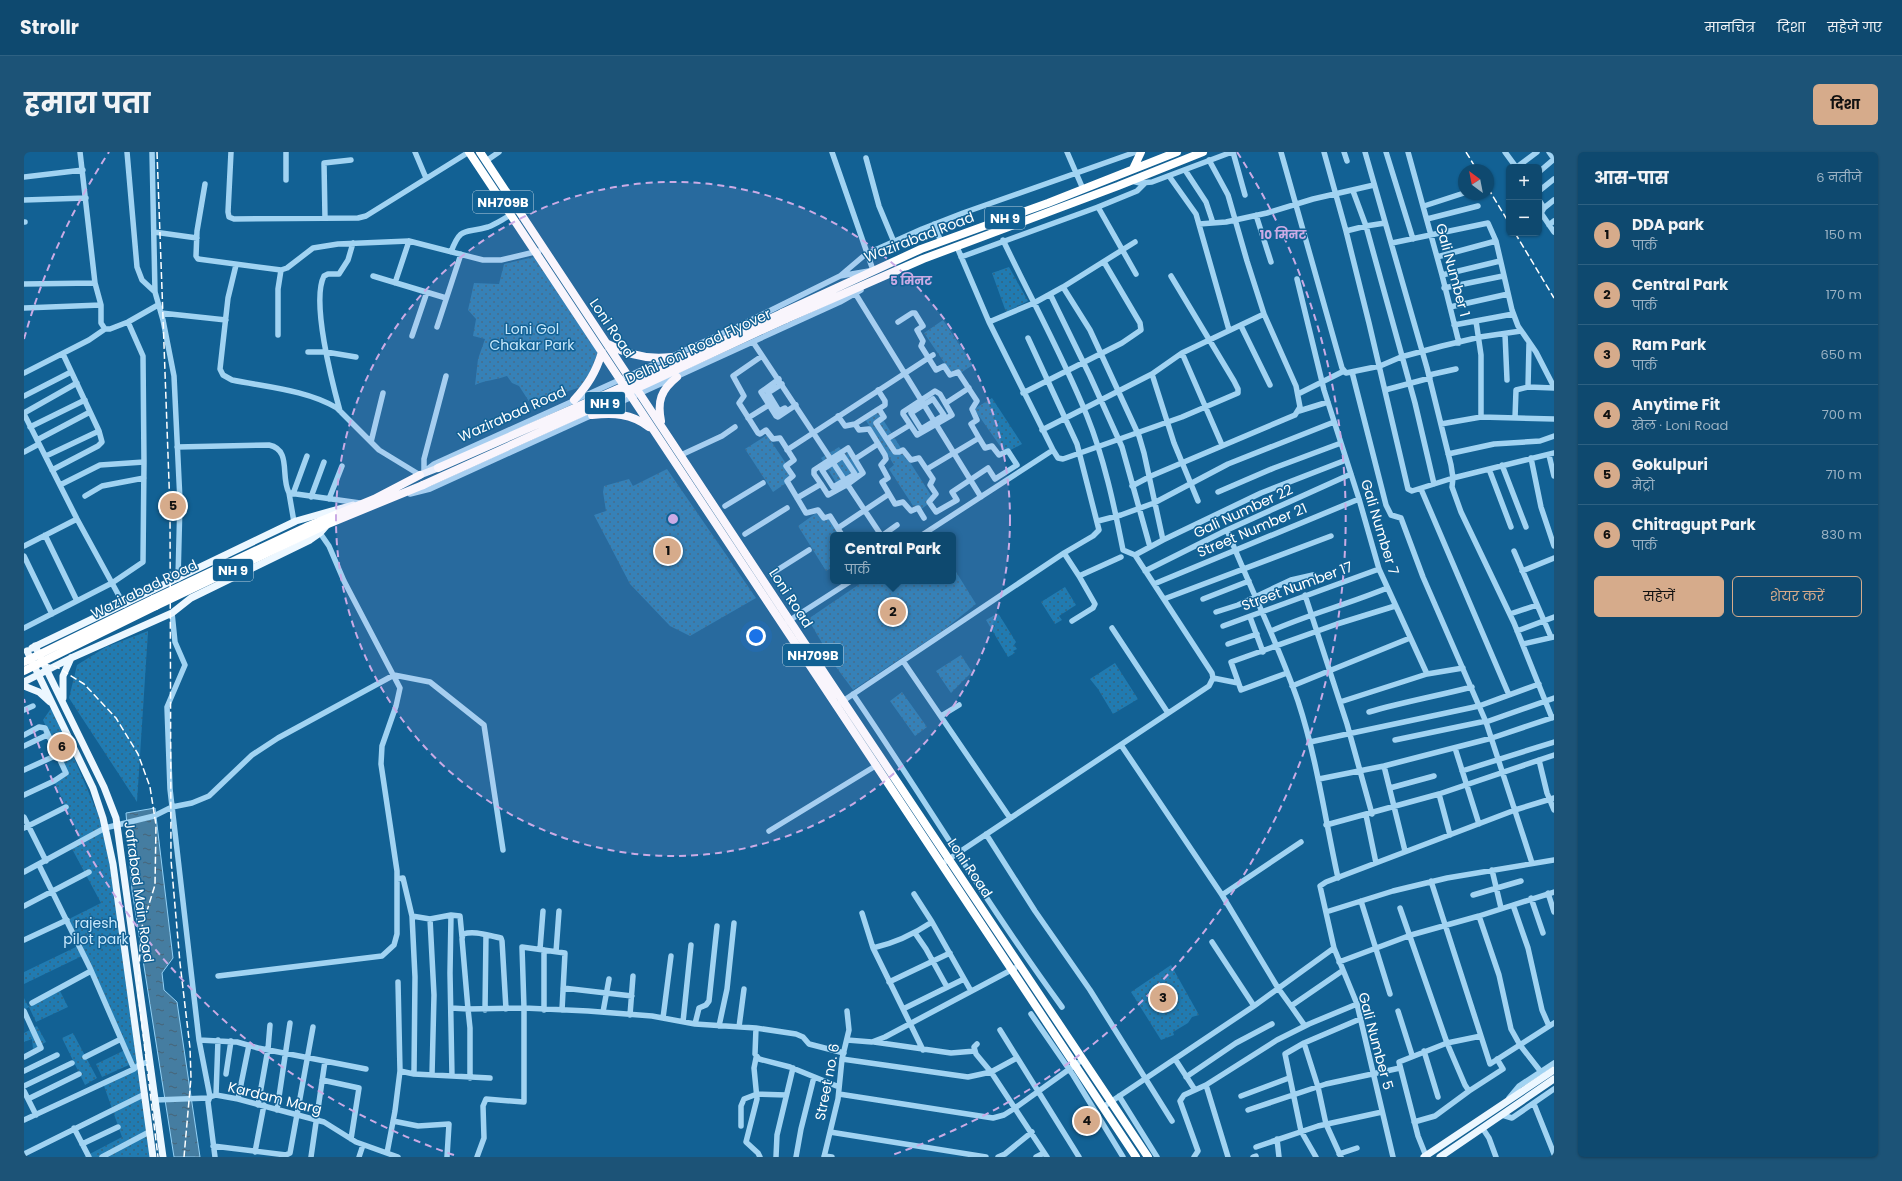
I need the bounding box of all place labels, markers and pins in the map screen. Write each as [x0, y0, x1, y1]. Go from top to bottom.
pin: 5 [160, 491, 186, 521]
centre of rings [666, 512, 680, 526]
pin: 1 [655, 536, 681, 566]
pin: 2 [880, 597, 906, 627]
pin: 6 [49, 732, 75, 762]
pin: 3 [1150, 983, 1176, 1013]
pin: 4 [1074, 1106, 1100, 1136]

